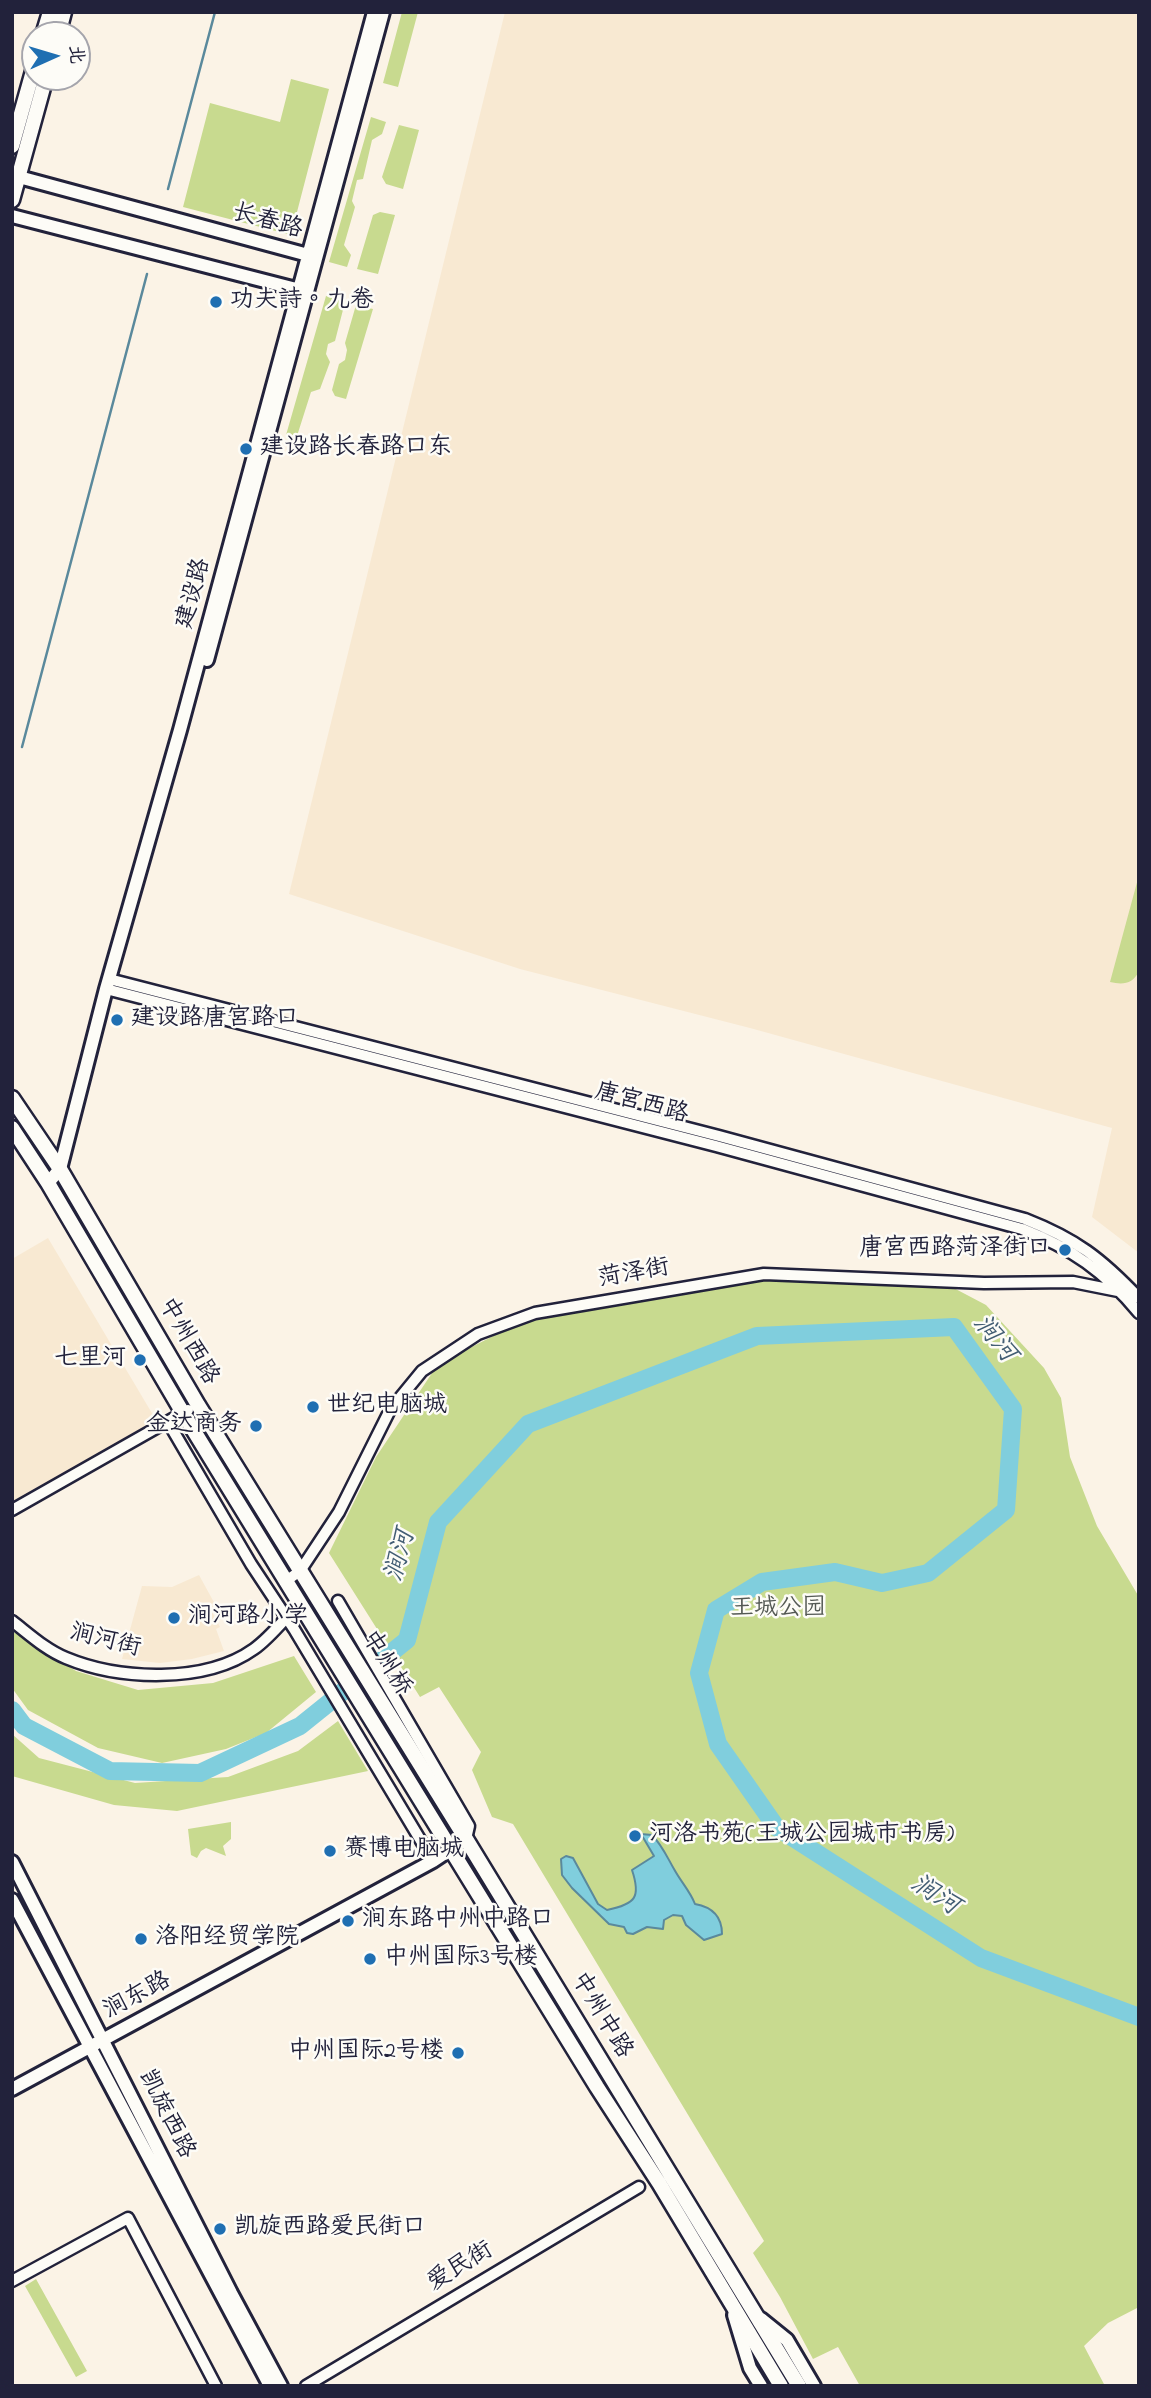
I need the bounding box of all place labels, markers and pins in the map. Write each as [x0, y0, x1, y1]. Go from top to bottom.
place label: 功夫詩。九卷 [230, 288, 374, 316]
marker: 功夫詩。九卷 [208, 294, 224, 310]
place label: 建设路长春路口东 [260, 435, 452, 463]
marker: 建设路长春路口东 [238, 441, 254, 457]
place label: 建设路唐宫路口 [131, 1006, 299, 1034]
marker: 建设路唐宫路口 [109, 1012, 125, 1028]
place label: 唐宫西路菏泽街口 [859, 1236, 1051, 1264]
marker: 唐宫西路菏泽街口 [1057, 1242, 1073, 1258]
place label: 七里河 [54, 1346, 126, 1374]
marker: 七里河 [132, 1352, 148, 1368]
place label: 世纪电脑城 [327, 1393, 447, 1421]
marker: 世纪电脑城 [305, 1399, 321, 1415]
place label: 金达商务 [146, 1412, 242, 1440]
marker: 金达商务 [248, 1418, 264, 1434]
place label: 涧河路小学 [188, 1604, 308, 1632]
marker: 涧河路小学 [166, 1610, 182, 1626]
place label: 河洛书苑(王城公园城市书房) [649, 1822, 954, 1850]
marker: 河洛书苑(王城公园城市书房) [627, 1828, 643, 1844]
place label: 赛博电脑城 [344, 1837, 464, 1865]
marker: 赛博电脑城 [322, 1843, 338, 1859]
place label: 涧东路中州中路口 [362, 1907, 554, 1935]
marker: 涧东路中州中路口 [340, 1913, 356, 1929]
place label: 洛阳经贸学院 [155, 1925, 299, 1953]
marker: 洛阳经贸学院 [133, 1931, 149, 1947]
place label: 中州国际3号楼 [384, 1945, 538, 1973]
marker: 中州国际3号楼 [362, 1951, 378, 1967]
place label: 中州国际2号楼 [288, 2039, 444, 2067]
marker: 中州国际2号楼 [450, 2045, 466, 2061]
place label: 凯旋西路爱民街口 [234, 2215, 426, 2243]
marker: 凯旋西路爱民街口 [212, 2221, 228, 2237]

